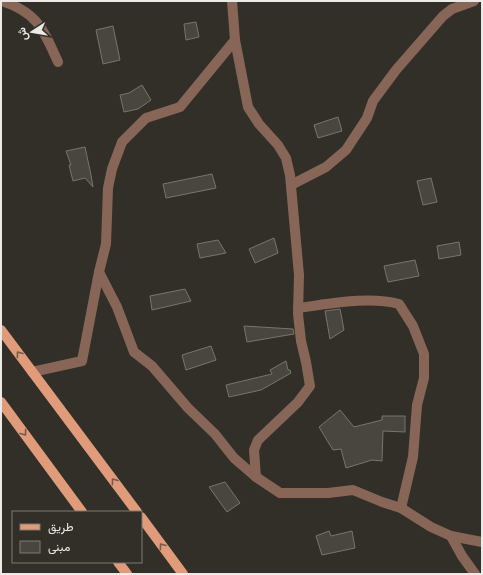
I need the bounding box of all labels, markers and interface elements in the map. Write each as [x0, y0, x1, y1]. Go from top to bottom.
north arrow [12, 12, 52, 52]
text: ش [13, 26, 30, 42]
one-way arrow [17, 352, 24, 359]
one-way arrow [19, 429, 26, 436]
one-way arrow [111, 478, 118, 485]
legend [12, 511, 142, 563]
text: طريق [48, 518, 74, 535]
text: مبنى [48, 538, 70, 555]
one-way arrow [160, 543, 167, 550]

